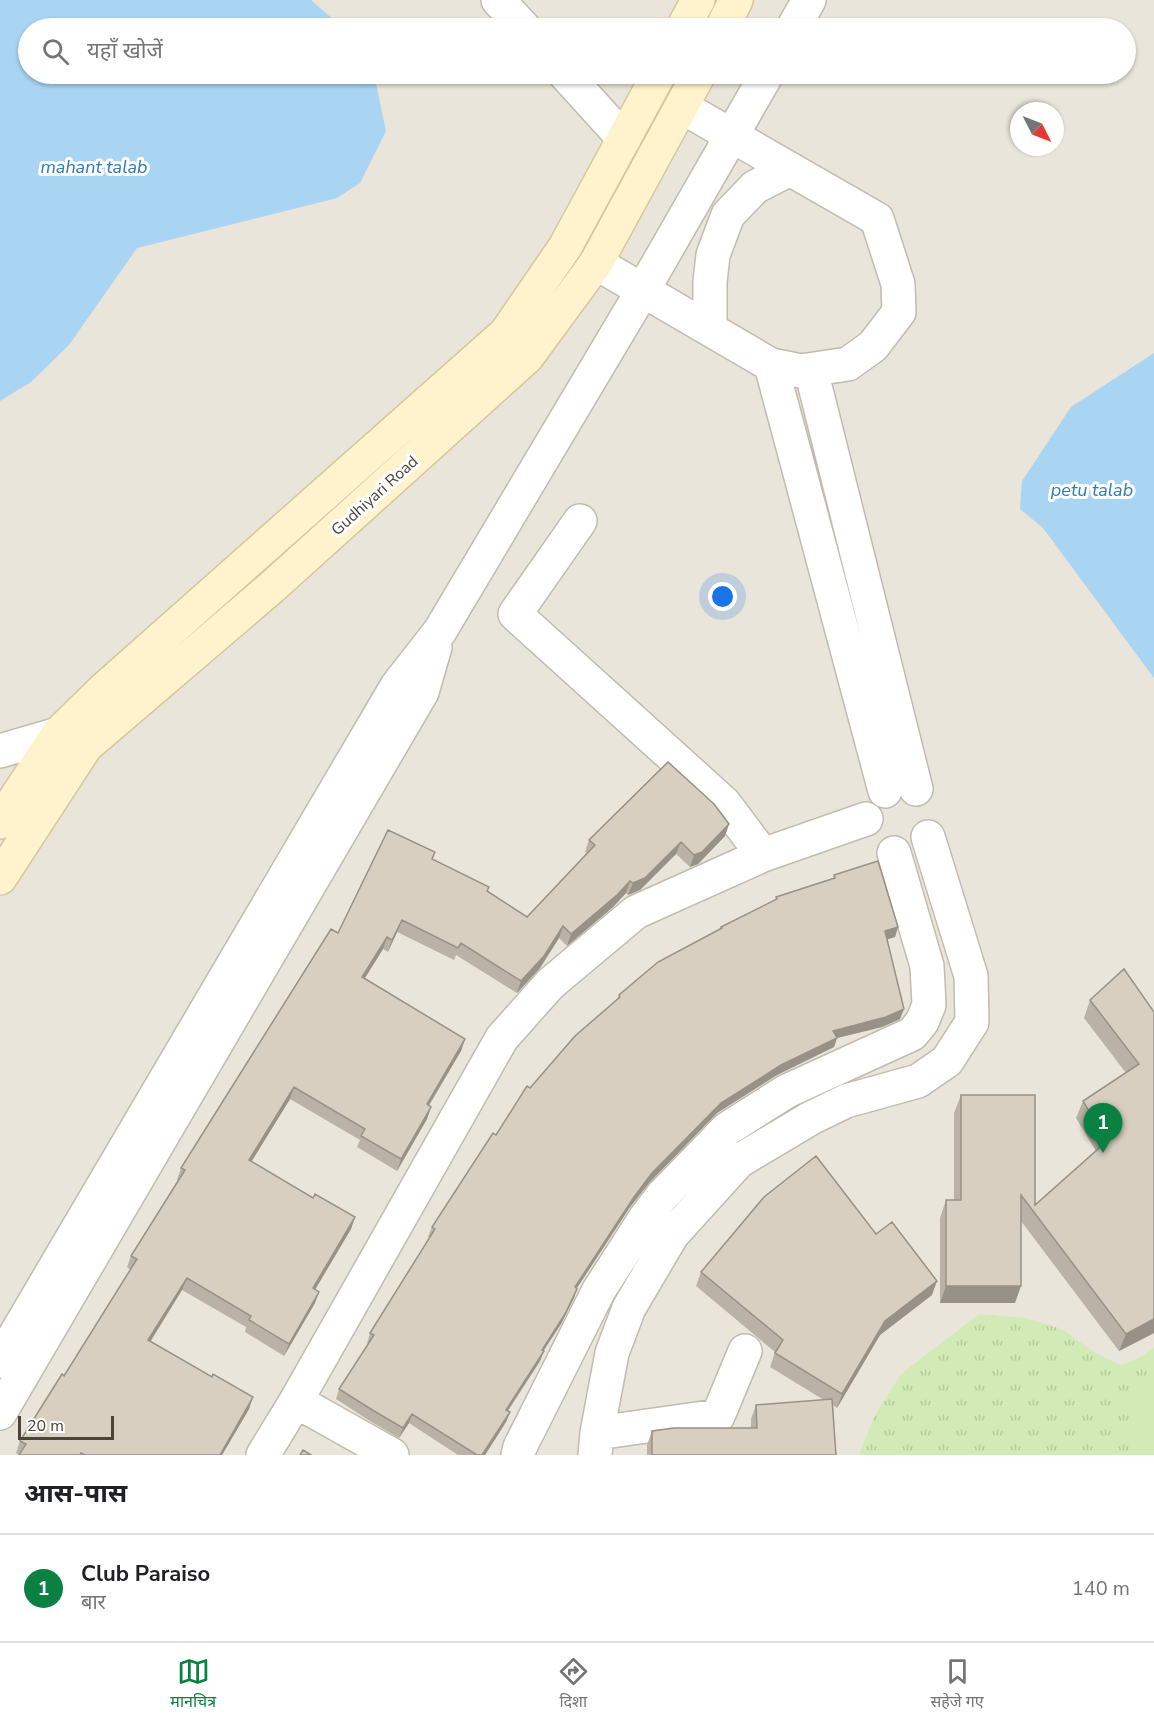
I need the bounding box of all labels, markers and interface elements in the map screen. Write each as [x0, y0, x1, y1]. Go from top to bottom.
search box [18, 18, 1136, 84]
icon: search [39, 35, 72, 68]
text: यहाँ खोजें [87, 36, 163, 66]
north arrow [1010, 102, 1064, 156]
water label: mahant talab [40, 155, 148, 179]
street label: Gudhiyari Road [326, 451, 423, 541]
water label: petu talab [1051, 478, 1133, 502]
your location [708, 582, 737, 611]
pin: 1 [1084, 1104, 1122, 1153]
scale bar [18, 1413, 114, 1440]
text: 20 m [27, 1415, 64, 1437]
text: आस-पास [24, 1476, 127, 1511]
text: Club Paraiso [81, 1559, 210, 1589]
text: 1 [38, 1575, 50, 1602]
text: 140 m [1072, 1575, 1130, 1602]
text: बार [81, 1589, 106, 1616]
tab: मानचित्र [170, 1655, 216, 1714]
tab: दिशा [557, 1655, 590, 1714]
tab: सहेजे गए [930, 1655, 984, 1714]

